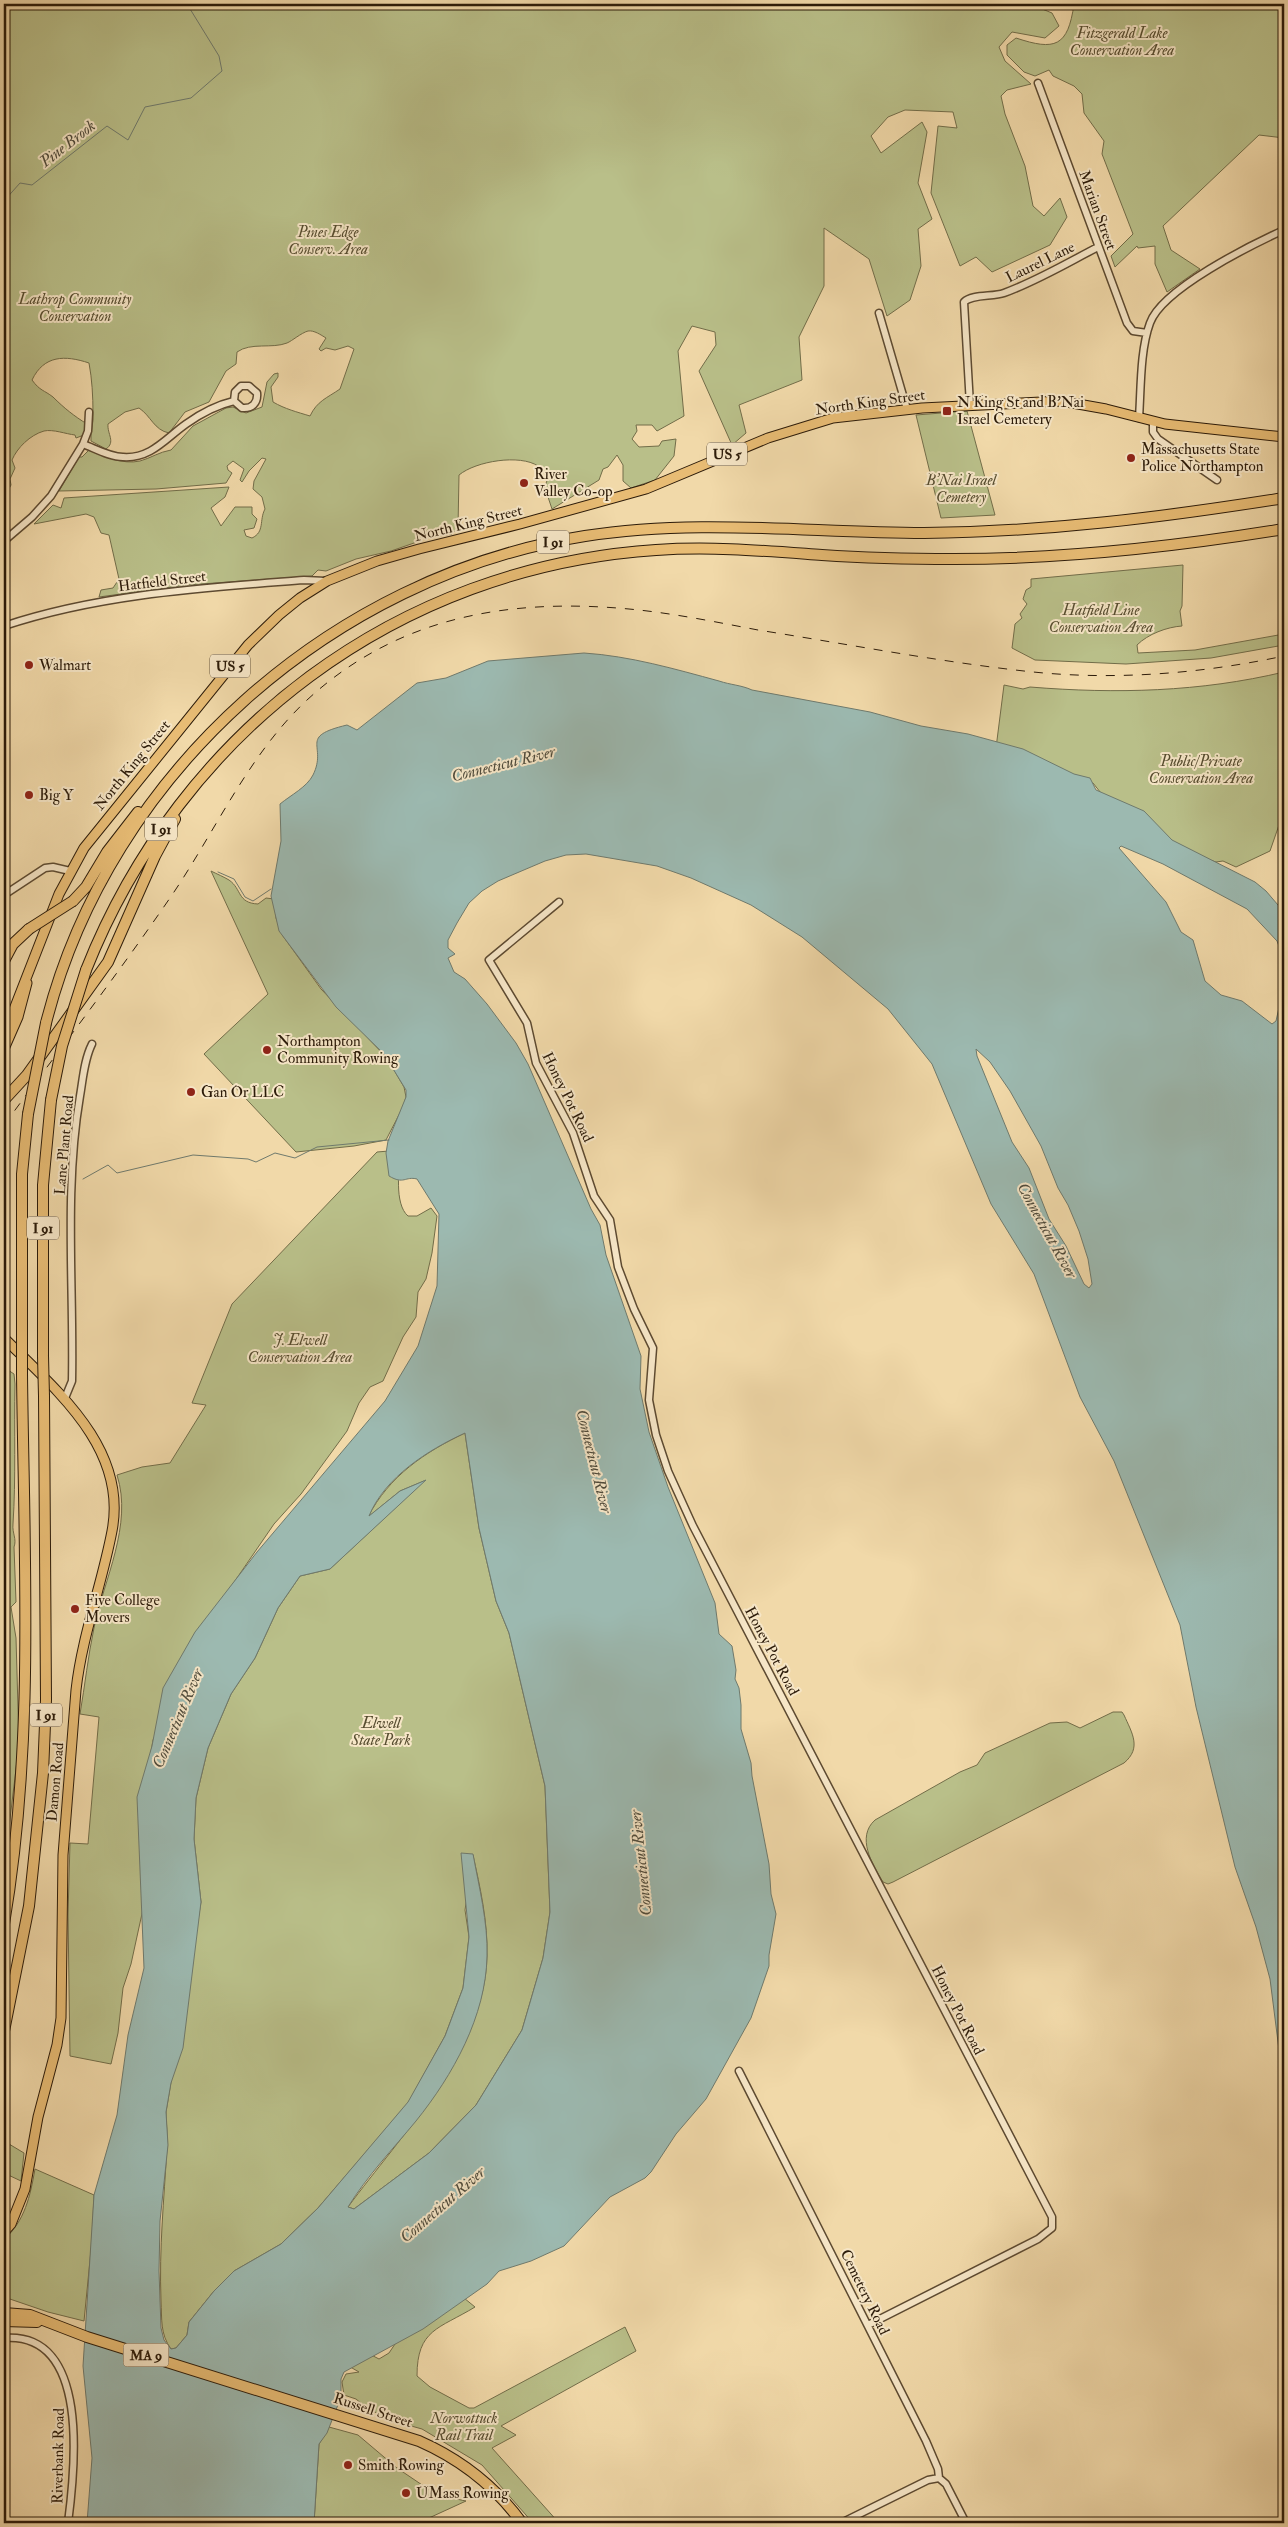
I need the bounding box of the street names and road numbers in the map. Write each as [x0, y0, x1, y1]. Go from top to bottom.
street label: Marian Street [1074, 168, 1121, 253]
street label: Laurel Lane [1003, 238, 1078, 287]
street label: North King Street [814, 385, 926, 420]
road number: US 5 [707, 442, 747, 466]
street label: North King Street [412, 501, 524, 546]
road number: I 91 [537, 530, 569, 554]
street label: Hatfield Street [117, 567, 207, 596]
road number: US 5 [210, 654, 250, 678]
street label: North King Street [90, 716, 175, 814]
road number: I 91 [145, 818, 177, 841]
street label: Honey Pot Road [538, 1049, 598, 1146]
street label: Lane Plant Road [51, 1094, 78, 1196]
road number: I 91 [27, 1216, 59, 1240]
street label: Honey Pot Road [740, 1603, 803, 1700]
road number: I 91 [30, 1704, 62, 1726]
street label: Damon Road [43, 1741, 68, 1822]
street label: Honey Pot Road [927, 1962, 989, 2059]
street label: Cemetery Road [836, 2246, 894, 2339]
road number: MA 9 [124, 2344, 168, 2366]
street label: Russell Street [331, 2389, 415, 2432]
street label: Riverbank Road [48, 2407, 69, 2504]

